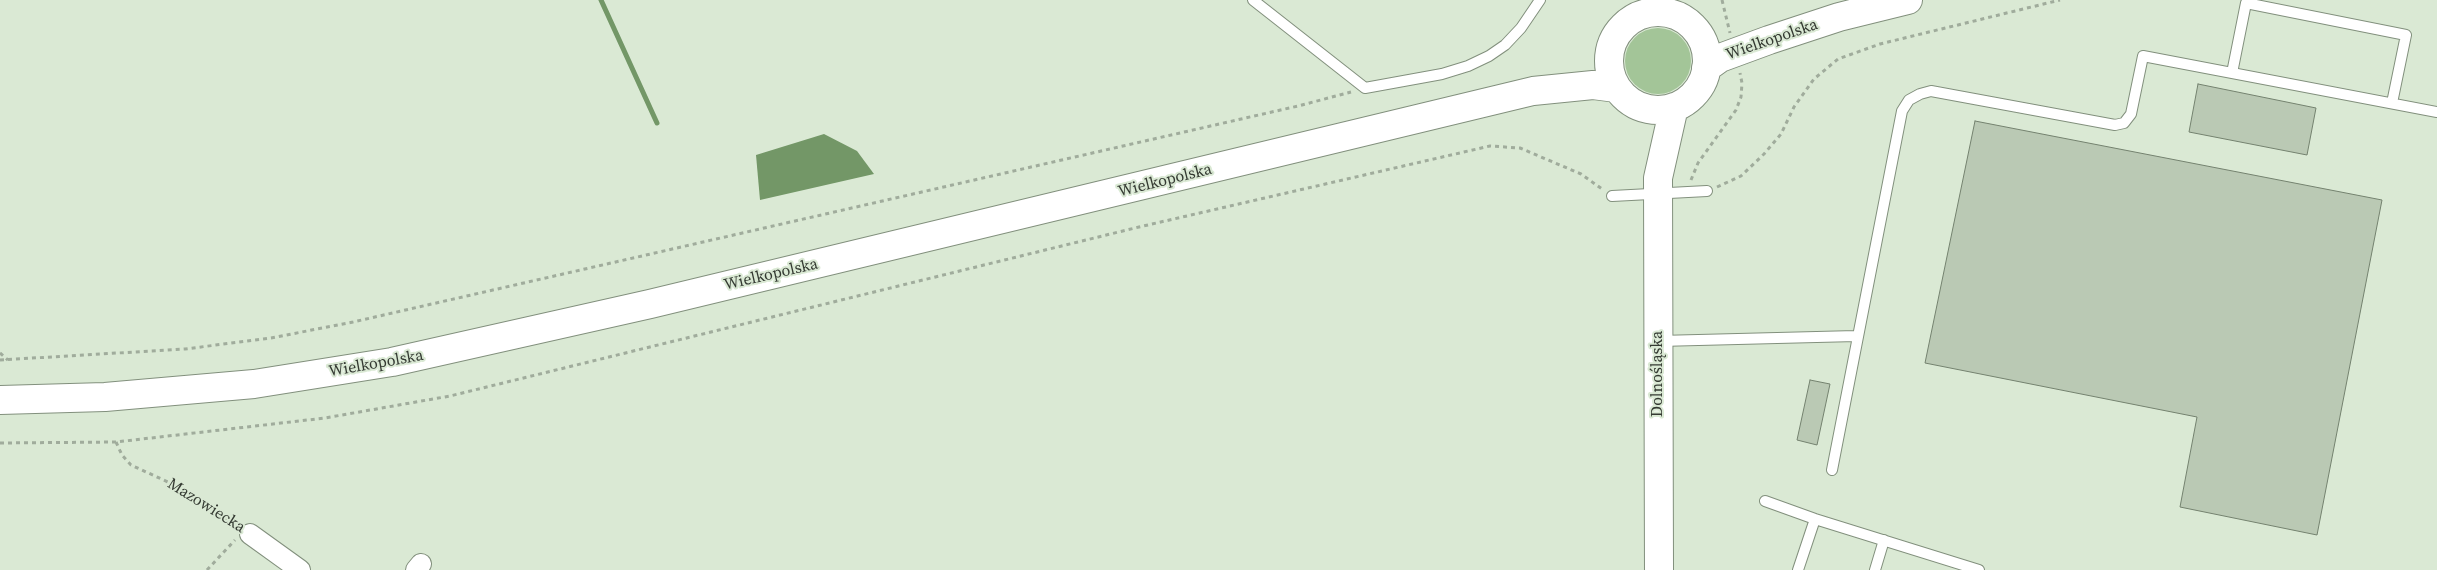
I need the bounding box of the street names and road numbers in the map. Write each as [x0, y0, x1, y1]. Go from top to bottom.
street label: Wielkopolska [1723, 15, 1821, 65]
street label: Wielkopolska [1116, 160, 1214, 202]
street label: Wielkopolska [722, 255, 820, 295]
street label: Dolnośląska [1648, 331, 1668, 417]
street label: Wielkopolska [327, 346, 425, 382]
street label: Mazowiecka [164, 475, 248, 537]

